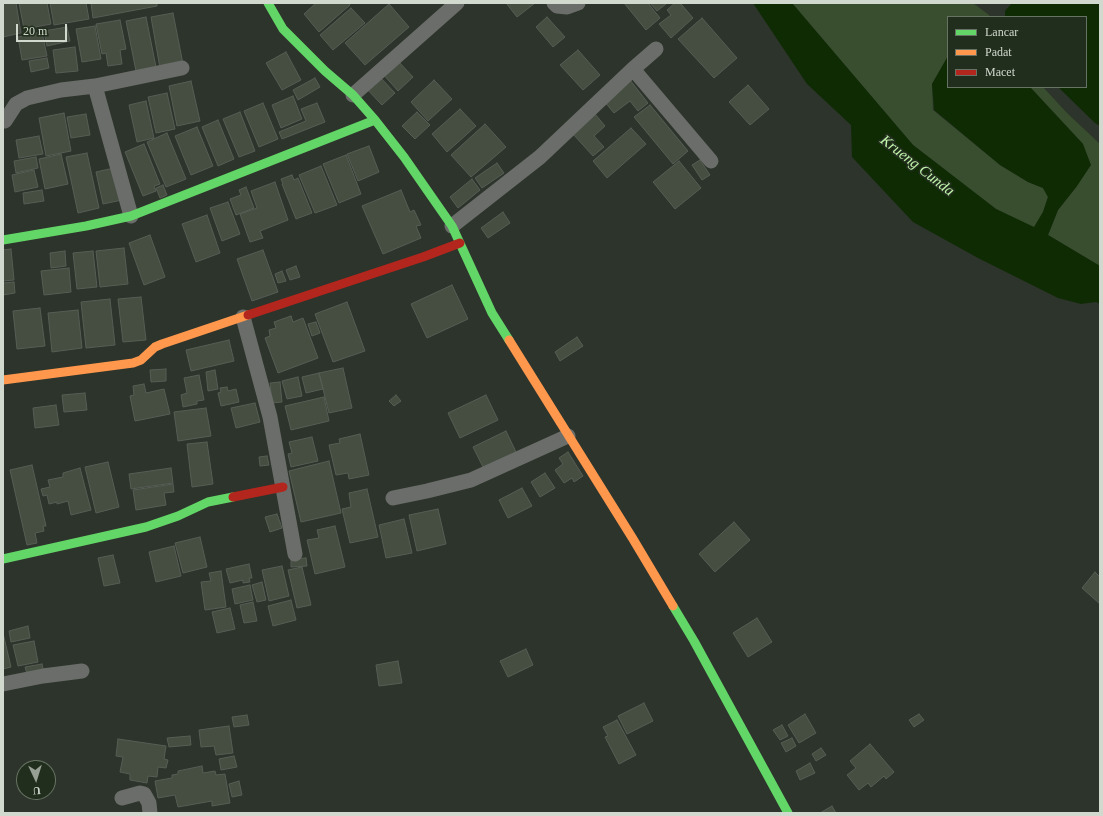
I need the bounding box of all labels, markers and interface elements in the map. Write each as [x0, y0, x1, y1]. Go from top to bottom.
scale bar [18, 16, 69, 42]
legend [947, 16, 1087, 88]
text: 20 m [23, 24, 47, 38]
text: Lancar [985, 25, 1018, 39]
text: Padat [985, 45, 1012, 59]
text: Macet [985, 65, 1015, 79]
water label: Krueng Cunda [876, 132, 958, 200]
north arrow [16, 760, 56, 800]
text: U [32, 785, 41, 797]

